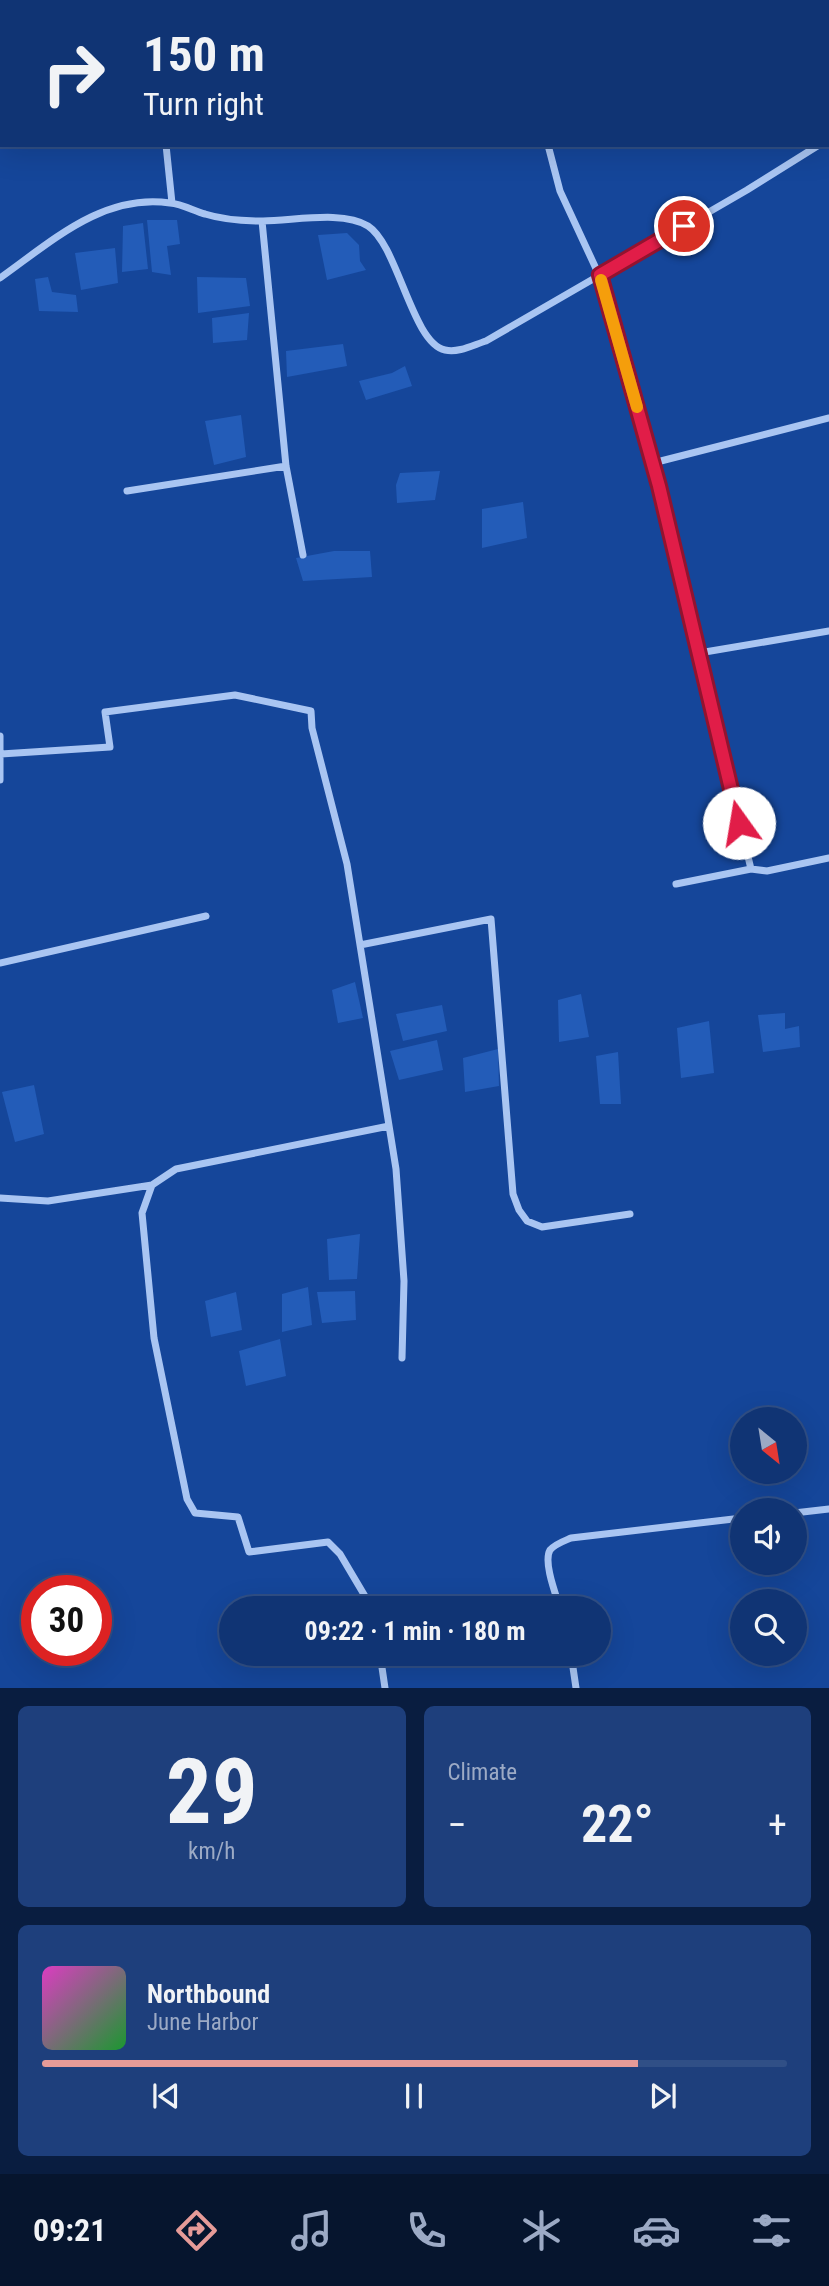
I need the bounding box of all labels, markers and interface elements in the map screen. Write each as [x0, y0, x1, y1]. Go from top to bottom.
text: 150 m [143, 26, 265, 83]
icon: right [28, 28, 119, 119]
text: Turn right [143, 85, 264, 123]
pin [654, 196, 714, 256]
icon: arrive [665, 207, 703, 245]
position arrow [702, 786, 776, 860]
north arrow [730, 1407, 807, 1484]
map controls [730, 1407, 807, 1666]
button: sound [730, 1498, 807, 1575]
speed limit sign: 30 [21, 1575, 112, 1666]
button: search [730, 1589, 807, 1666]
text: 09:22 · 1 min · 180 m [305, 1616, 525, 1646]
text: 29 [166, 1739, 258, 1845]
text: Climate [448, 1759, 517, 1786]
text: 22° [581, 1794, 654, 1855]
text: − [448, 1803, 467, 1847]
text: + [768, 1803, 787, 1847]
text: km/h [188, 1838, 235, 1865]
text: Northbound [147, 1979, 270, 2009]
text: June Harbor [147, 2009, 259, 2036]
icon: previous [147, 2077, 185, 2115]
icon: pause [395, 2077, 433, 2115]
icon: next [644, 2077, 682, 2115]
icon: directions [172, 2206, 221, 2255]
icon: music [287, 2206, 336, 2255]
icon: phone [402, 2206, 451, 2255]
icon: climate [517, 2206, 566, 2255]
icon: car [632, 2206, 681, 2255]
icon: filters [747, 2206, 796, 2255]
text: 09:21 [33, 2211, 106, 2249]

